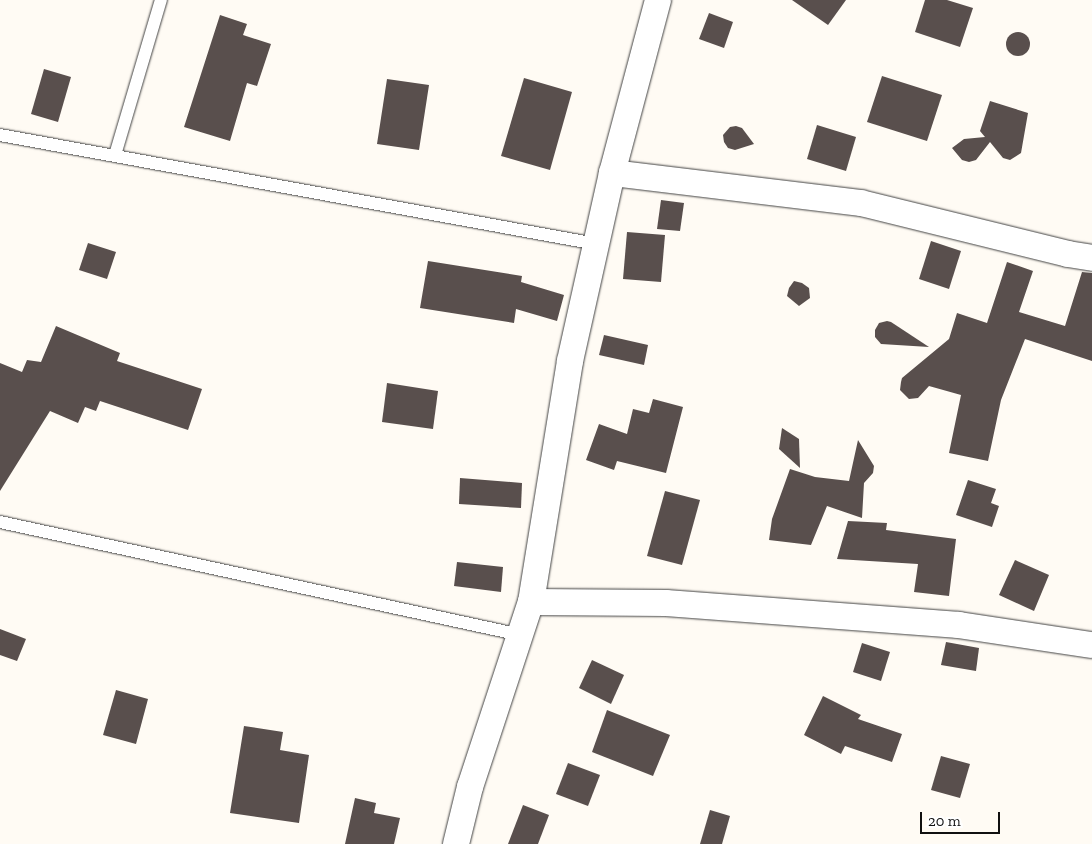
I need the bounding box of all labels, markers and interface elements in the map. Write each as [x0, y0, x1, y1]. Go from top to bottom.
scale bar [922, 802, 1002, 834]
text: 20 m [928, 812, 961, 830]

